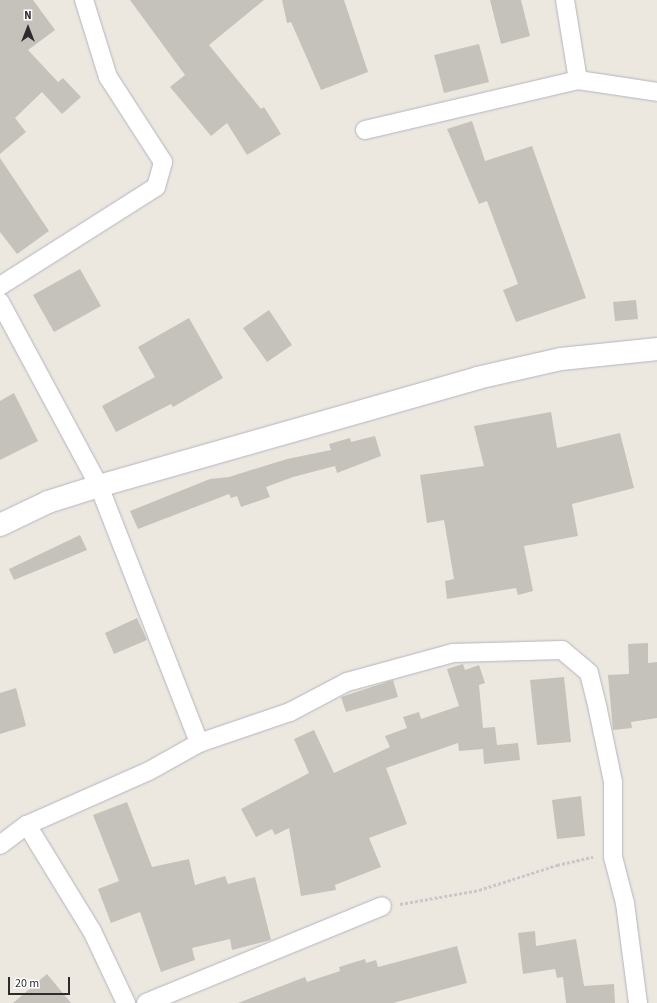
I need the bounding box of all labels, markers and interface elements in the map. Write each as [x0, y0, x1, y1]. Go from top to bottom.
north arrow [8, 8, 48, 48]
text: N [24, 8, 32, 23]
scale bar [10, 969, 72, 995]
text: 20 m [15, 975, 39, 992]

